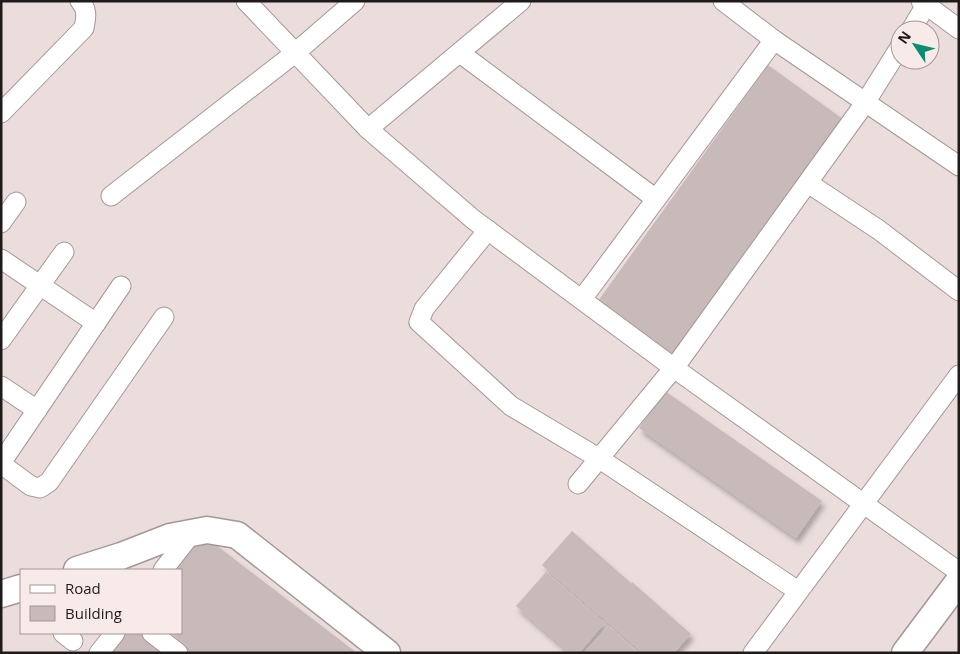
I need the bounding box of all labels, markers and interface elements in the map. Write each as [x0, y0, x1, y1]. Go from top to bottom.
north arrow [890, 20, 940, 70]
text: N [893, 27, 915, 47]
legend [20, 569, 182, 634]
text: Road [65, 578, 101, 598]
text: Building [65, 603, 122, 623]

